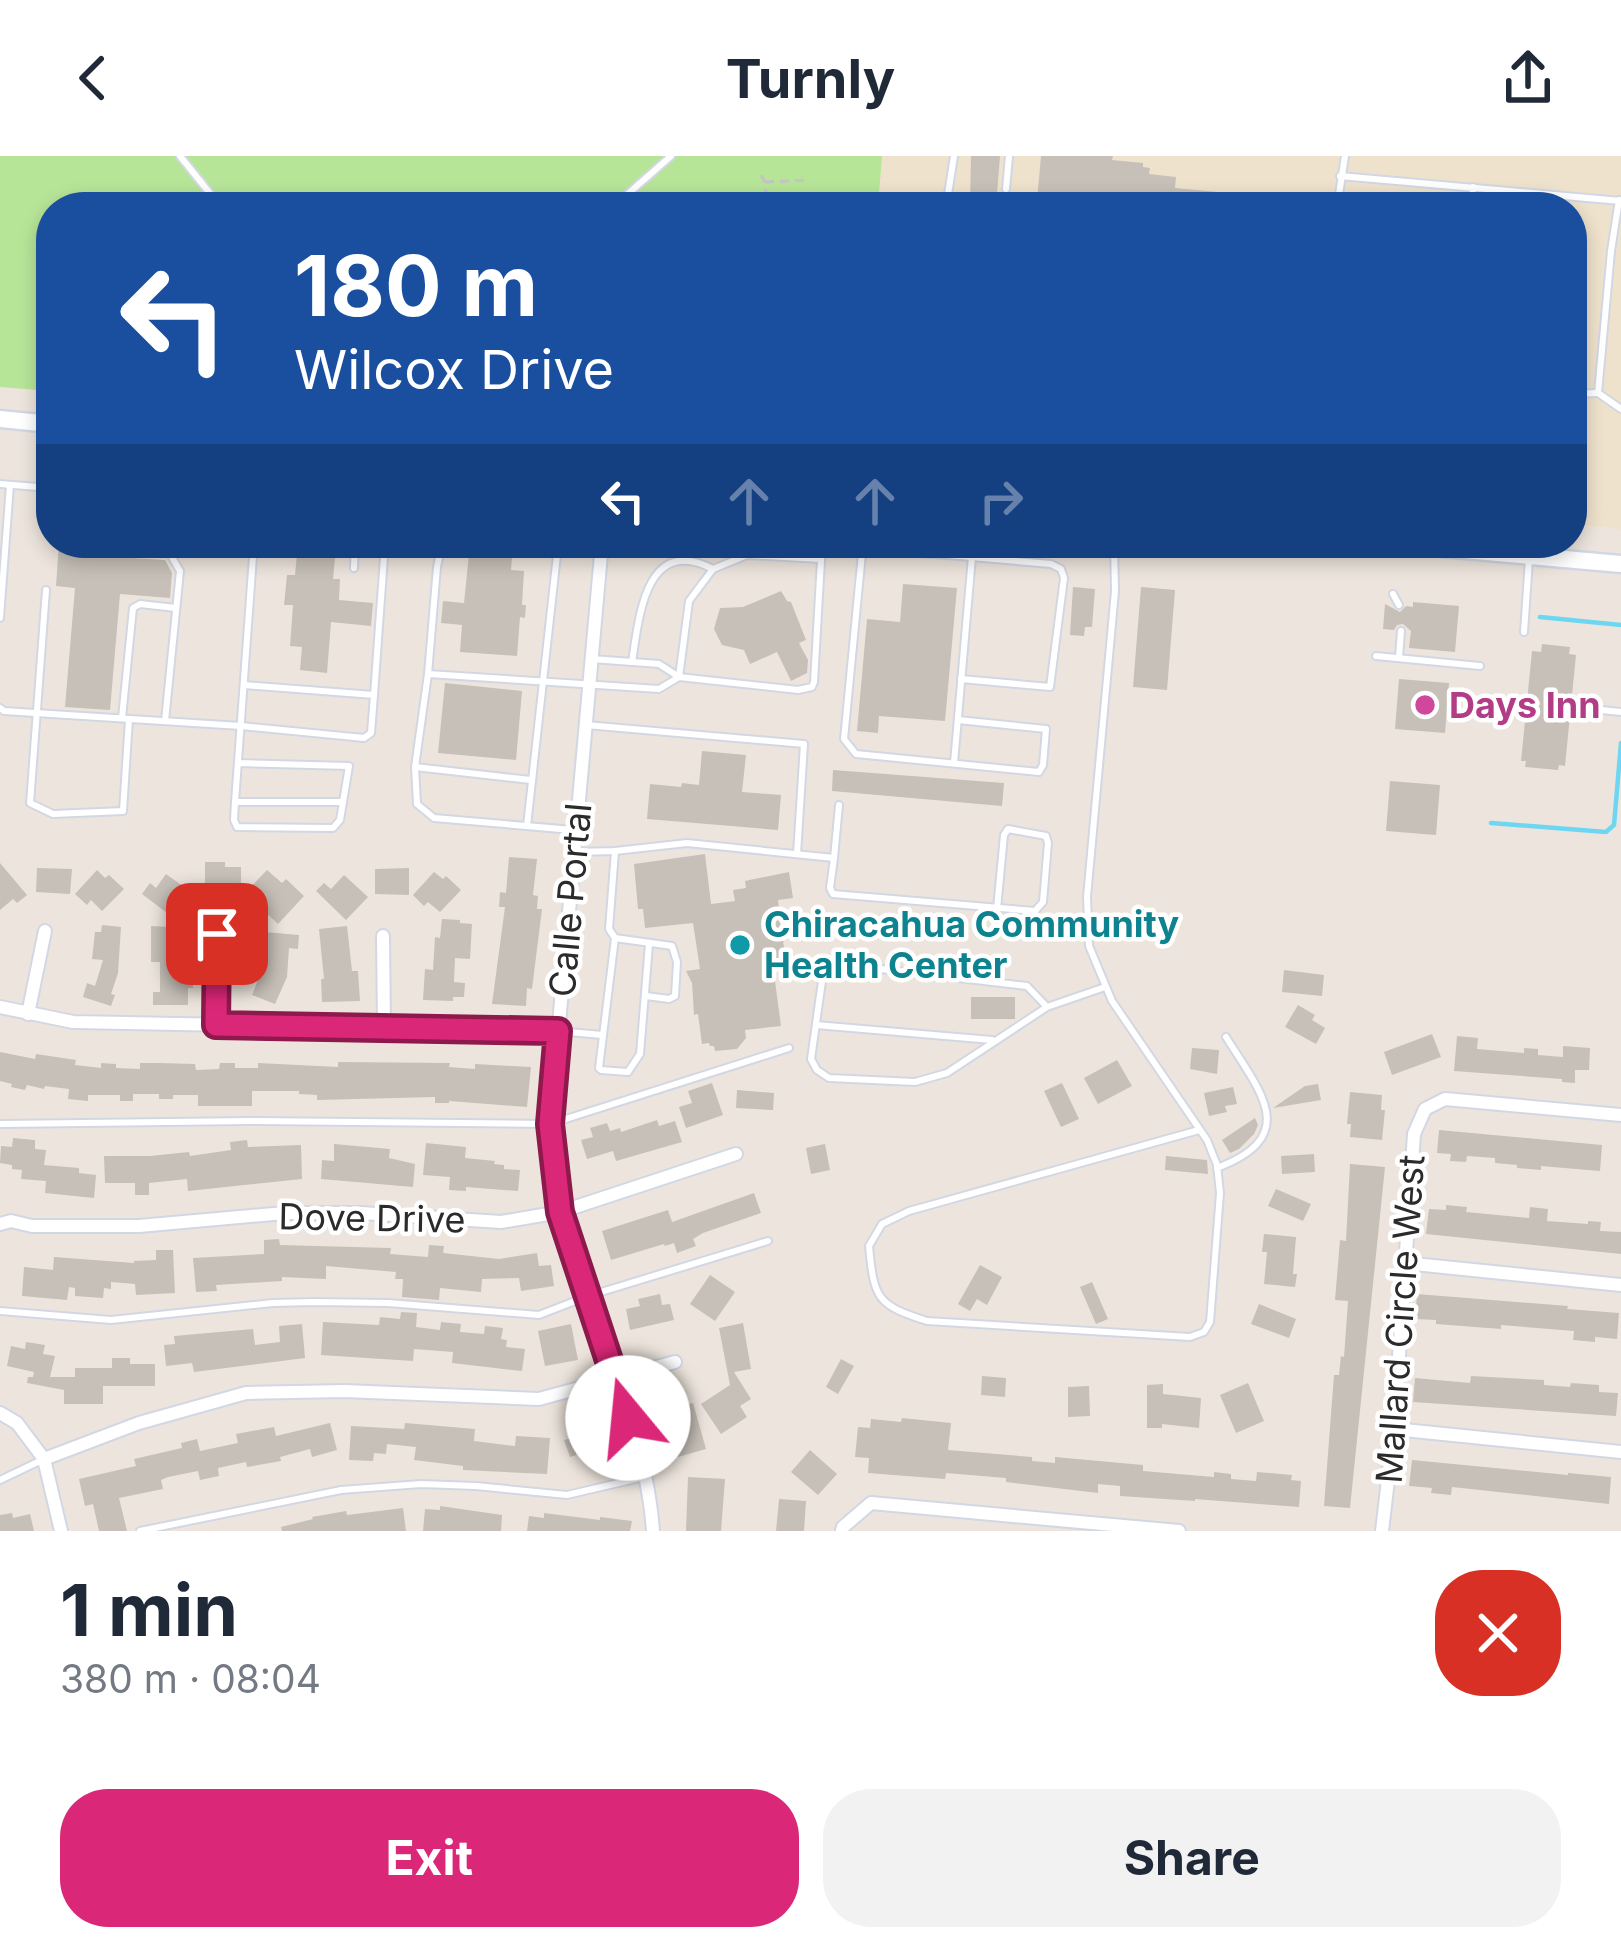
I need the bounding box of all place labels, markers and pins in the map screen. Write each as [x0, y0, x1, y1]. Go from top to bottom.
place label: Days Inn [1449, 683, 1601, 727]
marker: Days Inn [1412, 692, 1438, 718]
pin [166, 883, 268, 985]
place label: Chiracahua Community Health Center [764, 902, 1180, 987]
marker: Chiracahua Community Health Center [727, 932, 753, 958]

